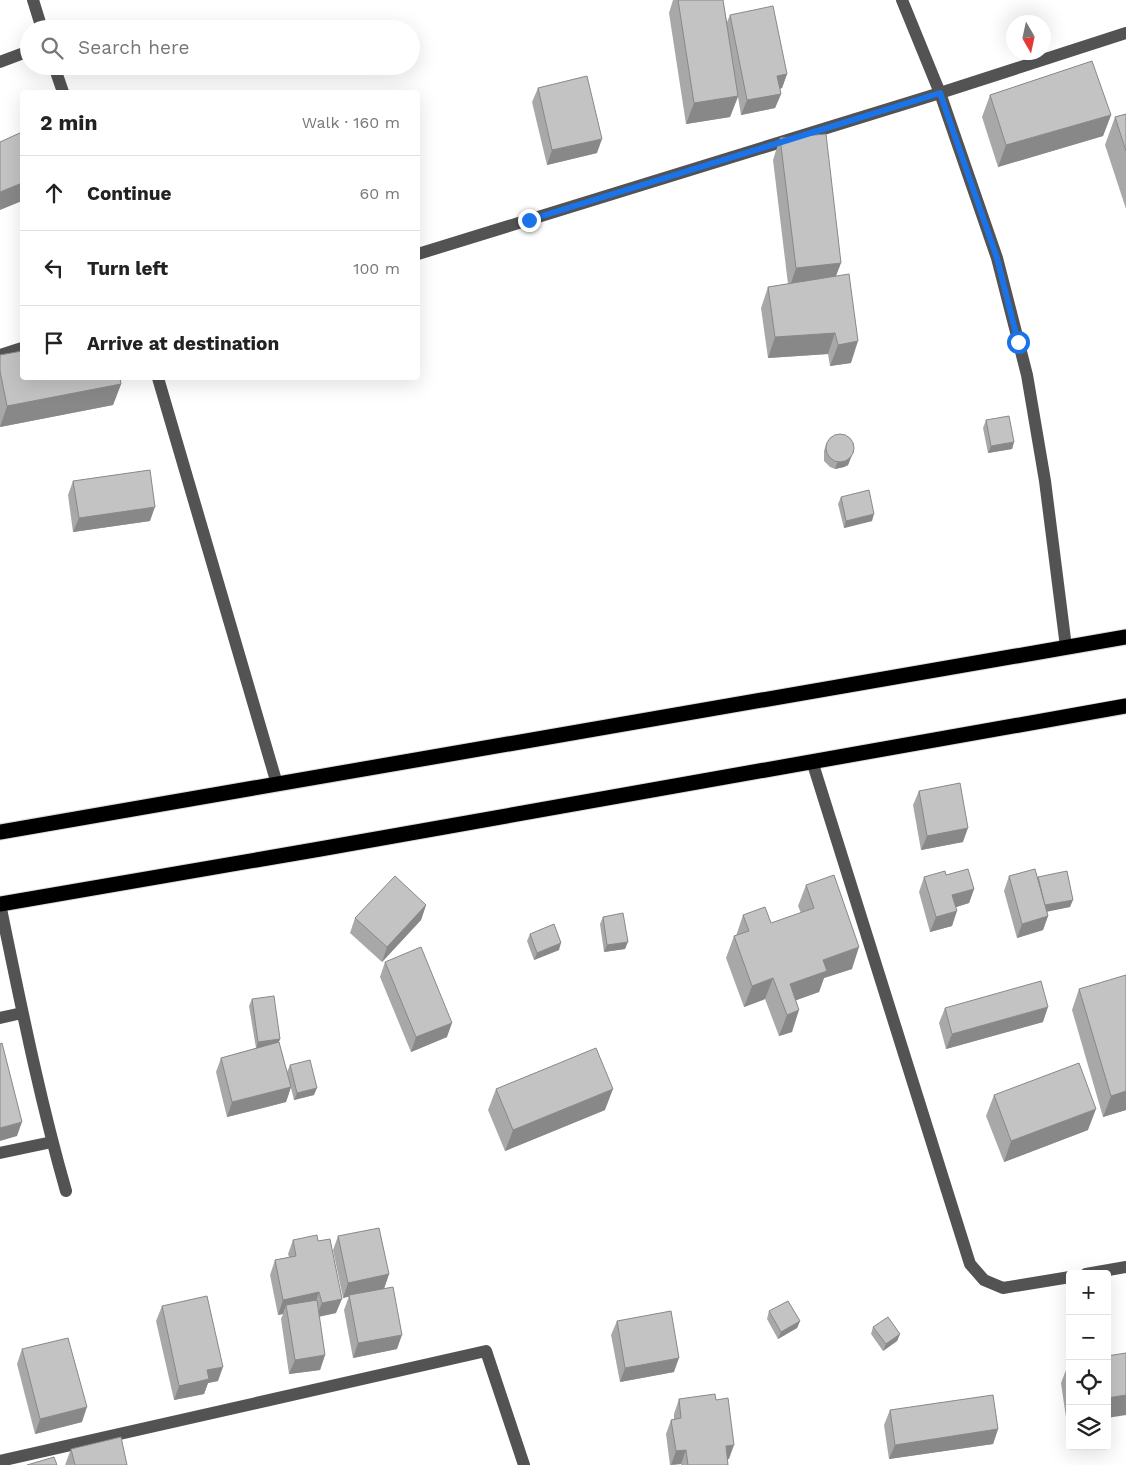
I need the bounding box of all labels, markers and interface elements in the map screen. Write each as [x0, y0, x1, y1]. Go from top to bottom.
north arrow [1006, 15, 1051, 60]
search box [20, 20, 420, 75]
icon: search [38, 34, 66, 62]
text: Search here [78, 36, 189, 59]
text: 2 min [40, 110, 97, 135]
text: Walk · 160 m [302, 113, 400, 132]
icon: ahead [40, 179, 68, 207]
text: Continue [87, 182, 171, 205]
text: 60 m [360, 184, 400, 203]
route end [518, 209, 541, 232]
icon: left [40, 254, 68, 282]
text: Turn left [87, 257, 168, 280]
text: 100 m [353, 259, 400, 278]
icon: arrive [40, 329, 68, 357]
route start [1007, 331, 1030, 354]
text: Arrive at destination [87, 332, 279, 355]
map controls [1066, 1270, 1111, 1450]
button: + [1066, 1270, 1111, 1315]
button: − [1066, 1315, 1111, 1360]
button: locate [1066, 1360, 1111, 1405]
button: layers [1066, 1405, 1111, 1450]

